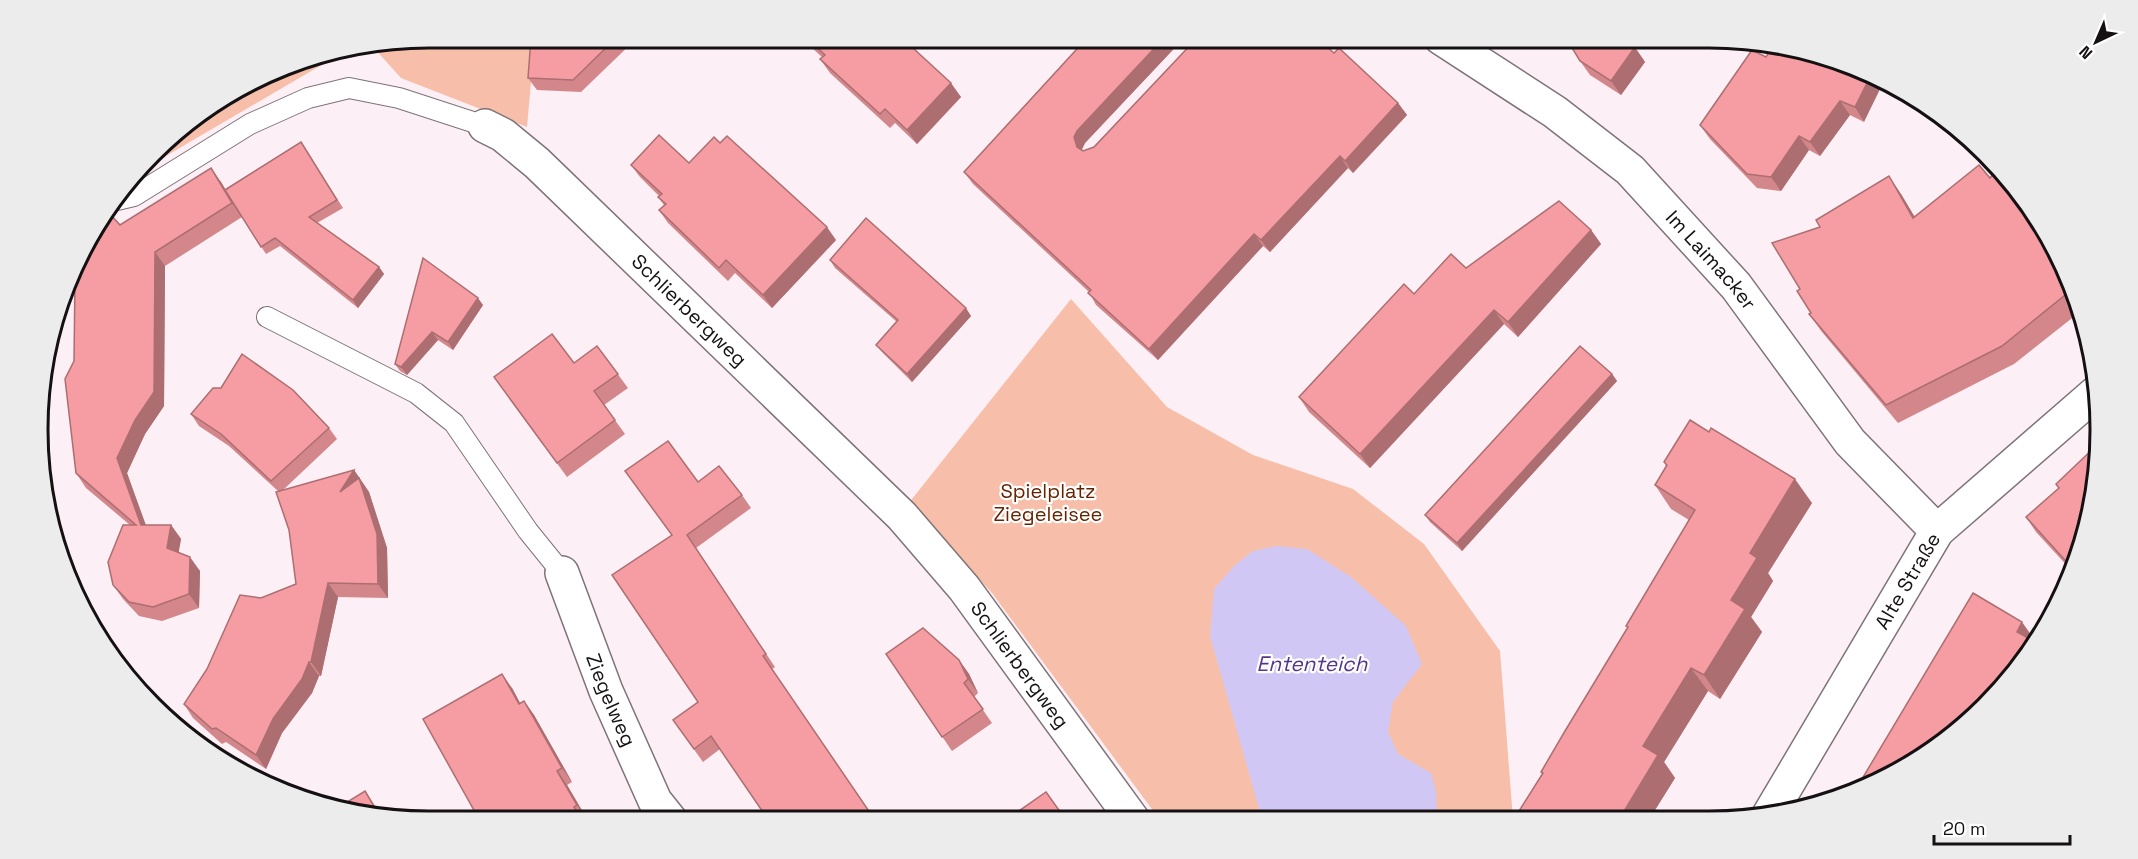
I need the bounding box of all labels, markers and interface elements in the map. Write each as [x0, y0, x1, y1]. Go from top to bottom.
north arrow [2066, 12, 2126, 72]
text: N [2075, 41, 2097, 64]
street label: Im Laimacker [1660, 205, 1762, 315]
street label: Schlierbergweg [626, 248, 753, 372]
park label: Spielplatz Ziegeleisee [994, 478, 1102, 527]
street label: Alte Straße [1869, 528, 1946, 634]
street label: Schlierbergweg [965, 596, 1075, 733]
street label: Ziegelweg [580, 650, 642, 750]
water label: Ententeich [1257, 650, 1369, 677]
scale bar [1934, 808, 2070, 846]
text: 20 m [1943, 817, 1986, 840]

